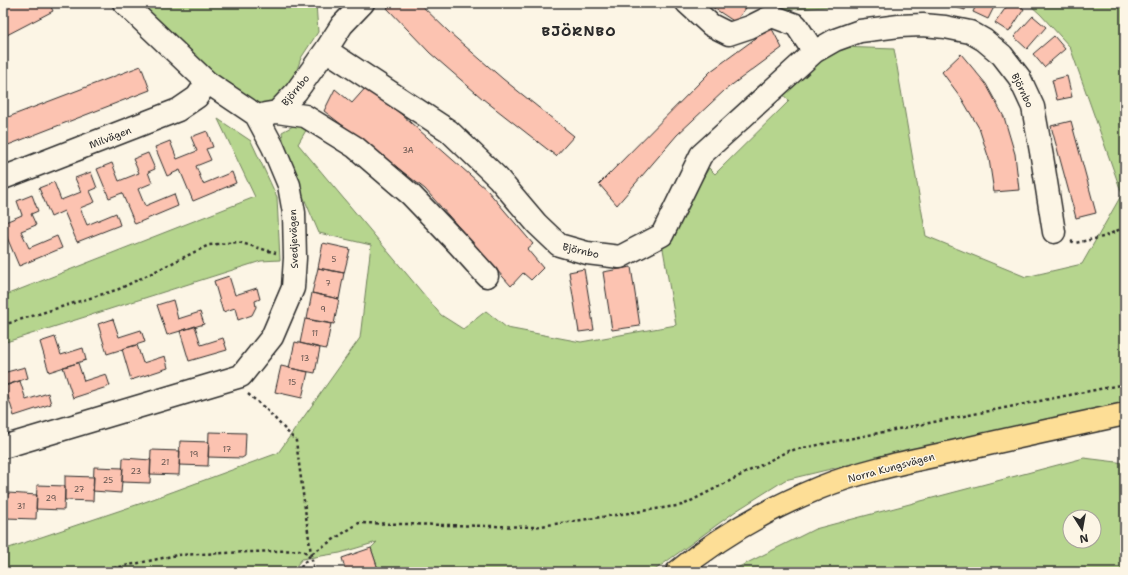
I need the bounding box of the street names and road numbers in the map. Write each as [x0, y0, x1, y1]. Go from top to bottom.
street label: Björnbo [1009, 71, 1037, 110]
street label: Björnbo [279, 72, 312, 109]
street label: Milvägen [87, 123, 133, 151]
street label: Svedjevägen [286, 209, 301, 269]
street label: Björnbo [561, 240, 600, 261]
street label: Norra Kungsvägen [846, 450, 936, 485]

